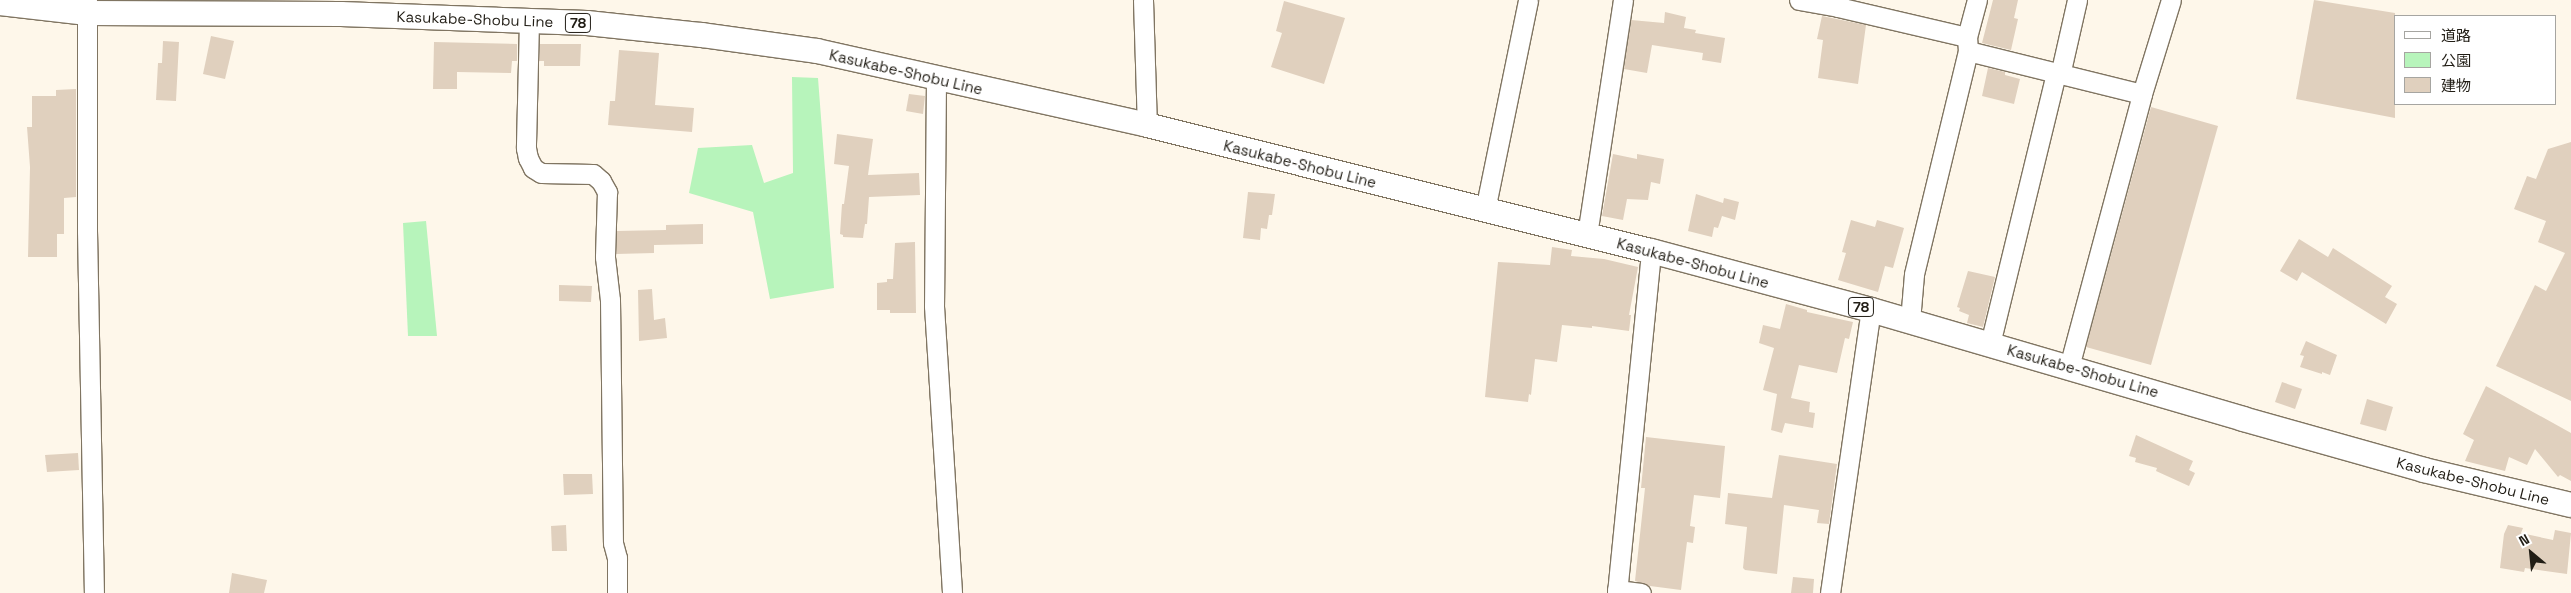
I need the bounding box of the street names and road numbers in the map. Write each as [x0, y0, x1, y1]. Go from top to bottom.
street label: Kasukabe-Shobu Line [396, 7, 554, 31]
road number: 78 [564, 12, 592, 34]
street label: Kasukabe-Shobu Line [827, 46, 985, 98]
street label: Kasukabe-Shobu Line [1222, 136, 1378, 192]
street label: Kasukabe-Shobu Line [1615, 234, 1771, 292]
road number: 78 [1847, 296, 1875, 318]
street label: Kasukabe-Shobu Line [2005, 341, 2161, 401]
street label: Kasukabe-Shobu Line [2395, 453, 2551, 509]

